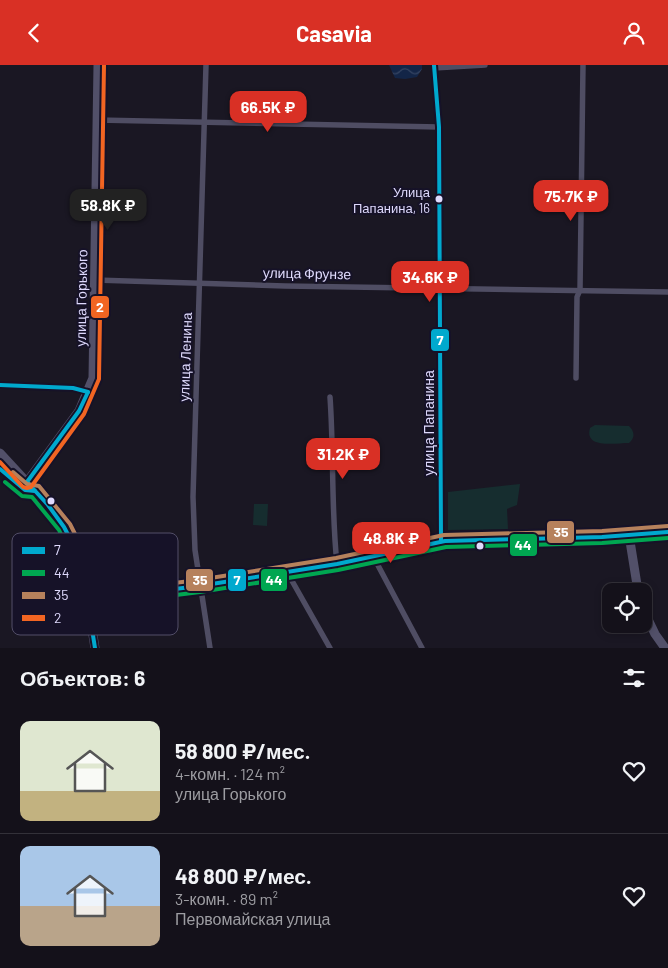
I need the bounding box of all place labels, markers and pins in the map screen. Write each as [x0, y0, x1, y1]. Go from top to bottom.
pin: 66.5K ₽ [222, 91, 314, 133]
pin: 75.7K ₽ [525, 179, 617, 222]
place label: Улица Папанина, 16 [353, 184, 431, 216]
pin: 58.8K ₽ [62, 189, 154, 231]
marker: Улица Папанина, 16 [434, 194, 444, 204]
pin: 34.6K ₽ [384, 261, 476, 303]
pin: 31.2K ₽ [297, 437, 389, 480]
unlabelled marker [46, 496, 56, 506]
pin: 48.8K ₽ [345, 521, 437, 564]
unlabelled marker [475, 541, 485, 551]

